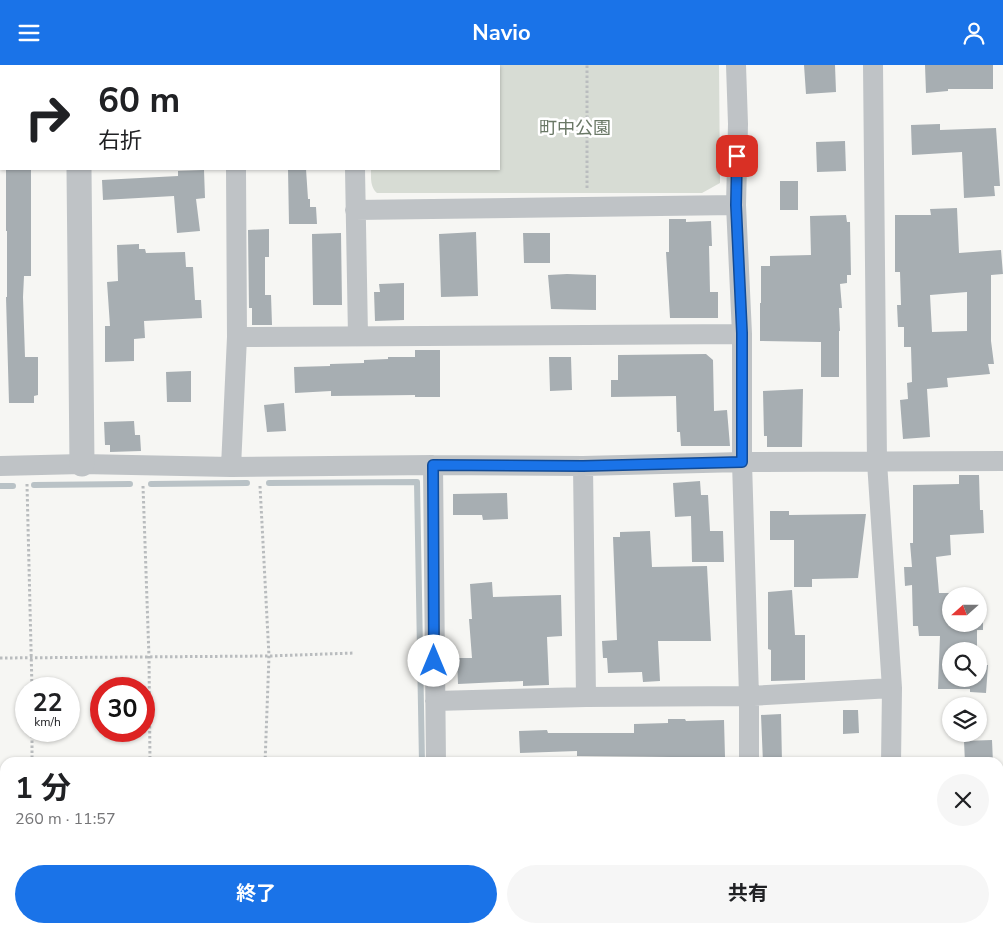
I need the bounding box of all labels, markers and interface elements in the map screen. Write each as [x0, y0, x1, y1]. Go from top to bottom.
text: Navio [472, 18, 531, 48]
icon: menu [15, 19, 43, 47]
icon: person [960, 19, 988, 47]
text: 60 m [98, 77, 180, 124]
icon: right [15, 85, 80, 150]
park label: 町中公園 [539, 116, 611, 140]
text: 右折 [98, 126, 142, 156]
pin [716, 135, 758, 177]
icon: arrive [723, 142, 751, 170]
north arrow [942, 587, 988, 633]
map controls [942, 587, 987, 742]
position arrow [407, 634, 459, 686]
button: search [942, 642, 987, 687]
speed limit sign: 30 [90, 677, 155, 742]
text: 22 [32, 686, 63, 720]
button: layers [942, 697, 987, 742]
text: km/h [34, 714, 61, 730]
text: 1 分 [15, 768, 71, 809]
button: close [937, 774, 989, 826]
text: 260 m · 11:57 [15, 808, 116, 830]
button: 終了 [15, 865, 497, 923]
button: 共有 [507, 865, 989, 923]

